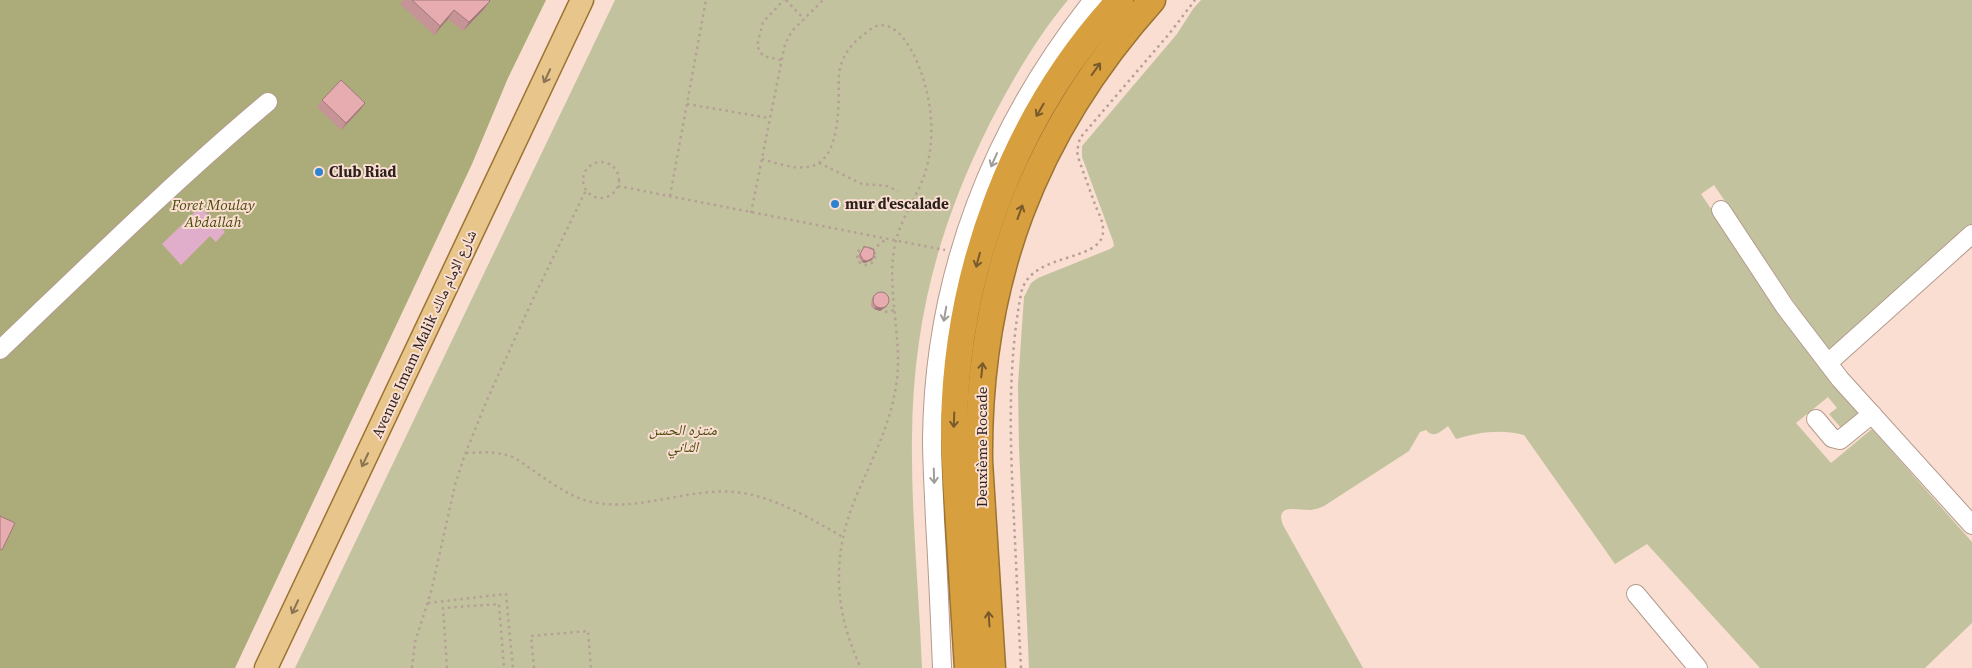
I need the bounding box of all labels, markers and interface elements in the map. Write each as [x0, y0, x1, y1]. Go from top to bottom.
one-way arrow [1091, 62, 1101, 76]
one-way arrow [541, 68, 551, 83]
one-way arrow [1035, 103, 1045, 117]
one-way arrow [988, 152, 998, 167]
place label: Club Riad [329, 161, 397, 182]
marker: Club Riad [313, 166, 325, 178]
place label: mur d'escalade [845, 193, 949, 214]
park label: Foret Moulay Abdallah [170, 194, 255, 232]
marker: mur d'escalade [829, 198, 841, 210]
one-way arrow [1016, 205, 1025, 220]
street label: Avenue Imam Malik شارع الإمام مالك [366, 226, 481, 441]
one-way arrow [973, 251, 982, 267]
one-way arrow [939, 306, 949, 322]
one-way arrow [977, 362, 987, 378]
street label: Deuxième Rocade [971, 386, 992, 507]
one-way arrow [950, 412, 959, 428]
park label: منتزه الحسن الثاني [649, 419, 717, 459]
one-way arrow [360, 452, 369, 467]
one-way arrow [929, 468, 938, 484]
one-way arrow [290, 599, 300, 614]
one-way arrow [984, 612, 994, 628]

